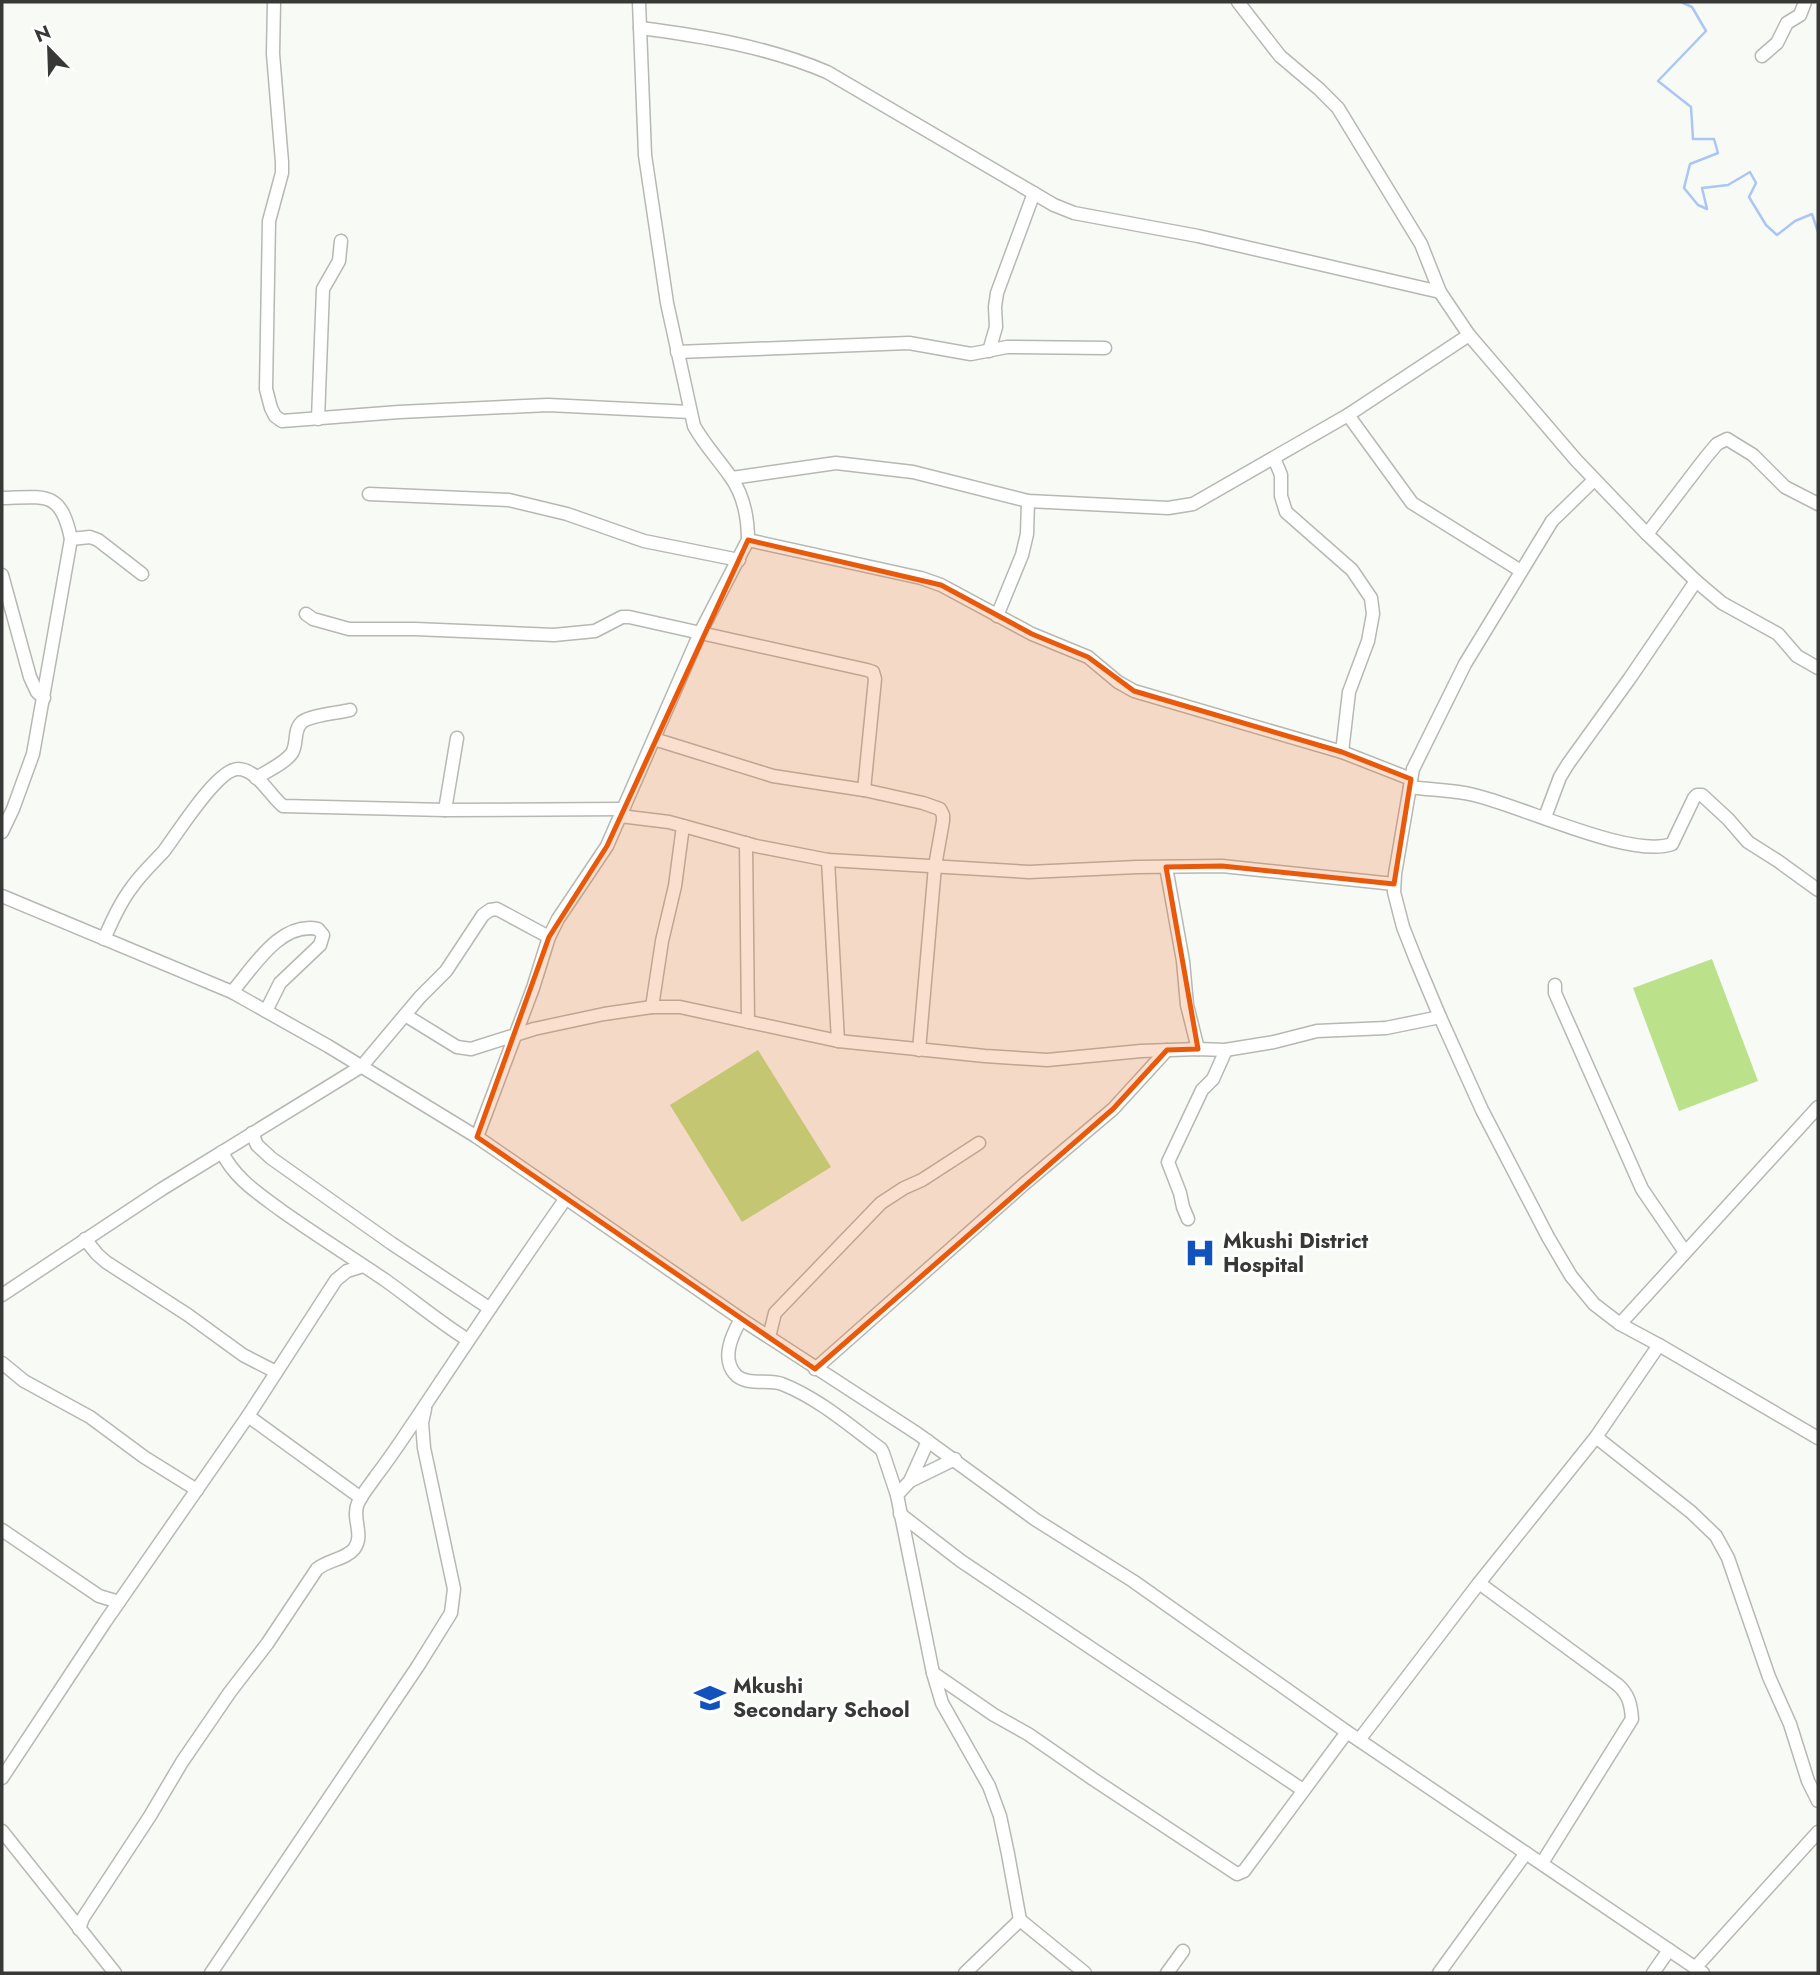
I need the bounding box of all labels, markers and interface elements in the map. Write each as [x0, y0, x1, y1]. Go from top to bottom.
north arrow [14, 14, 84, 84]
text: N [30, 18, 55, 49]
place label: Mkushi District Hospital [1223, 1226, 1369, 1280]
hospital icon: Mkushi District Hospital [1183, 1236, 1217, 1270]
place label: Mkushi Secondary School [733, 1671, 910, 1725]
school or university icon: Mkushi Secondary School [693, 1681, 727, 1715]

